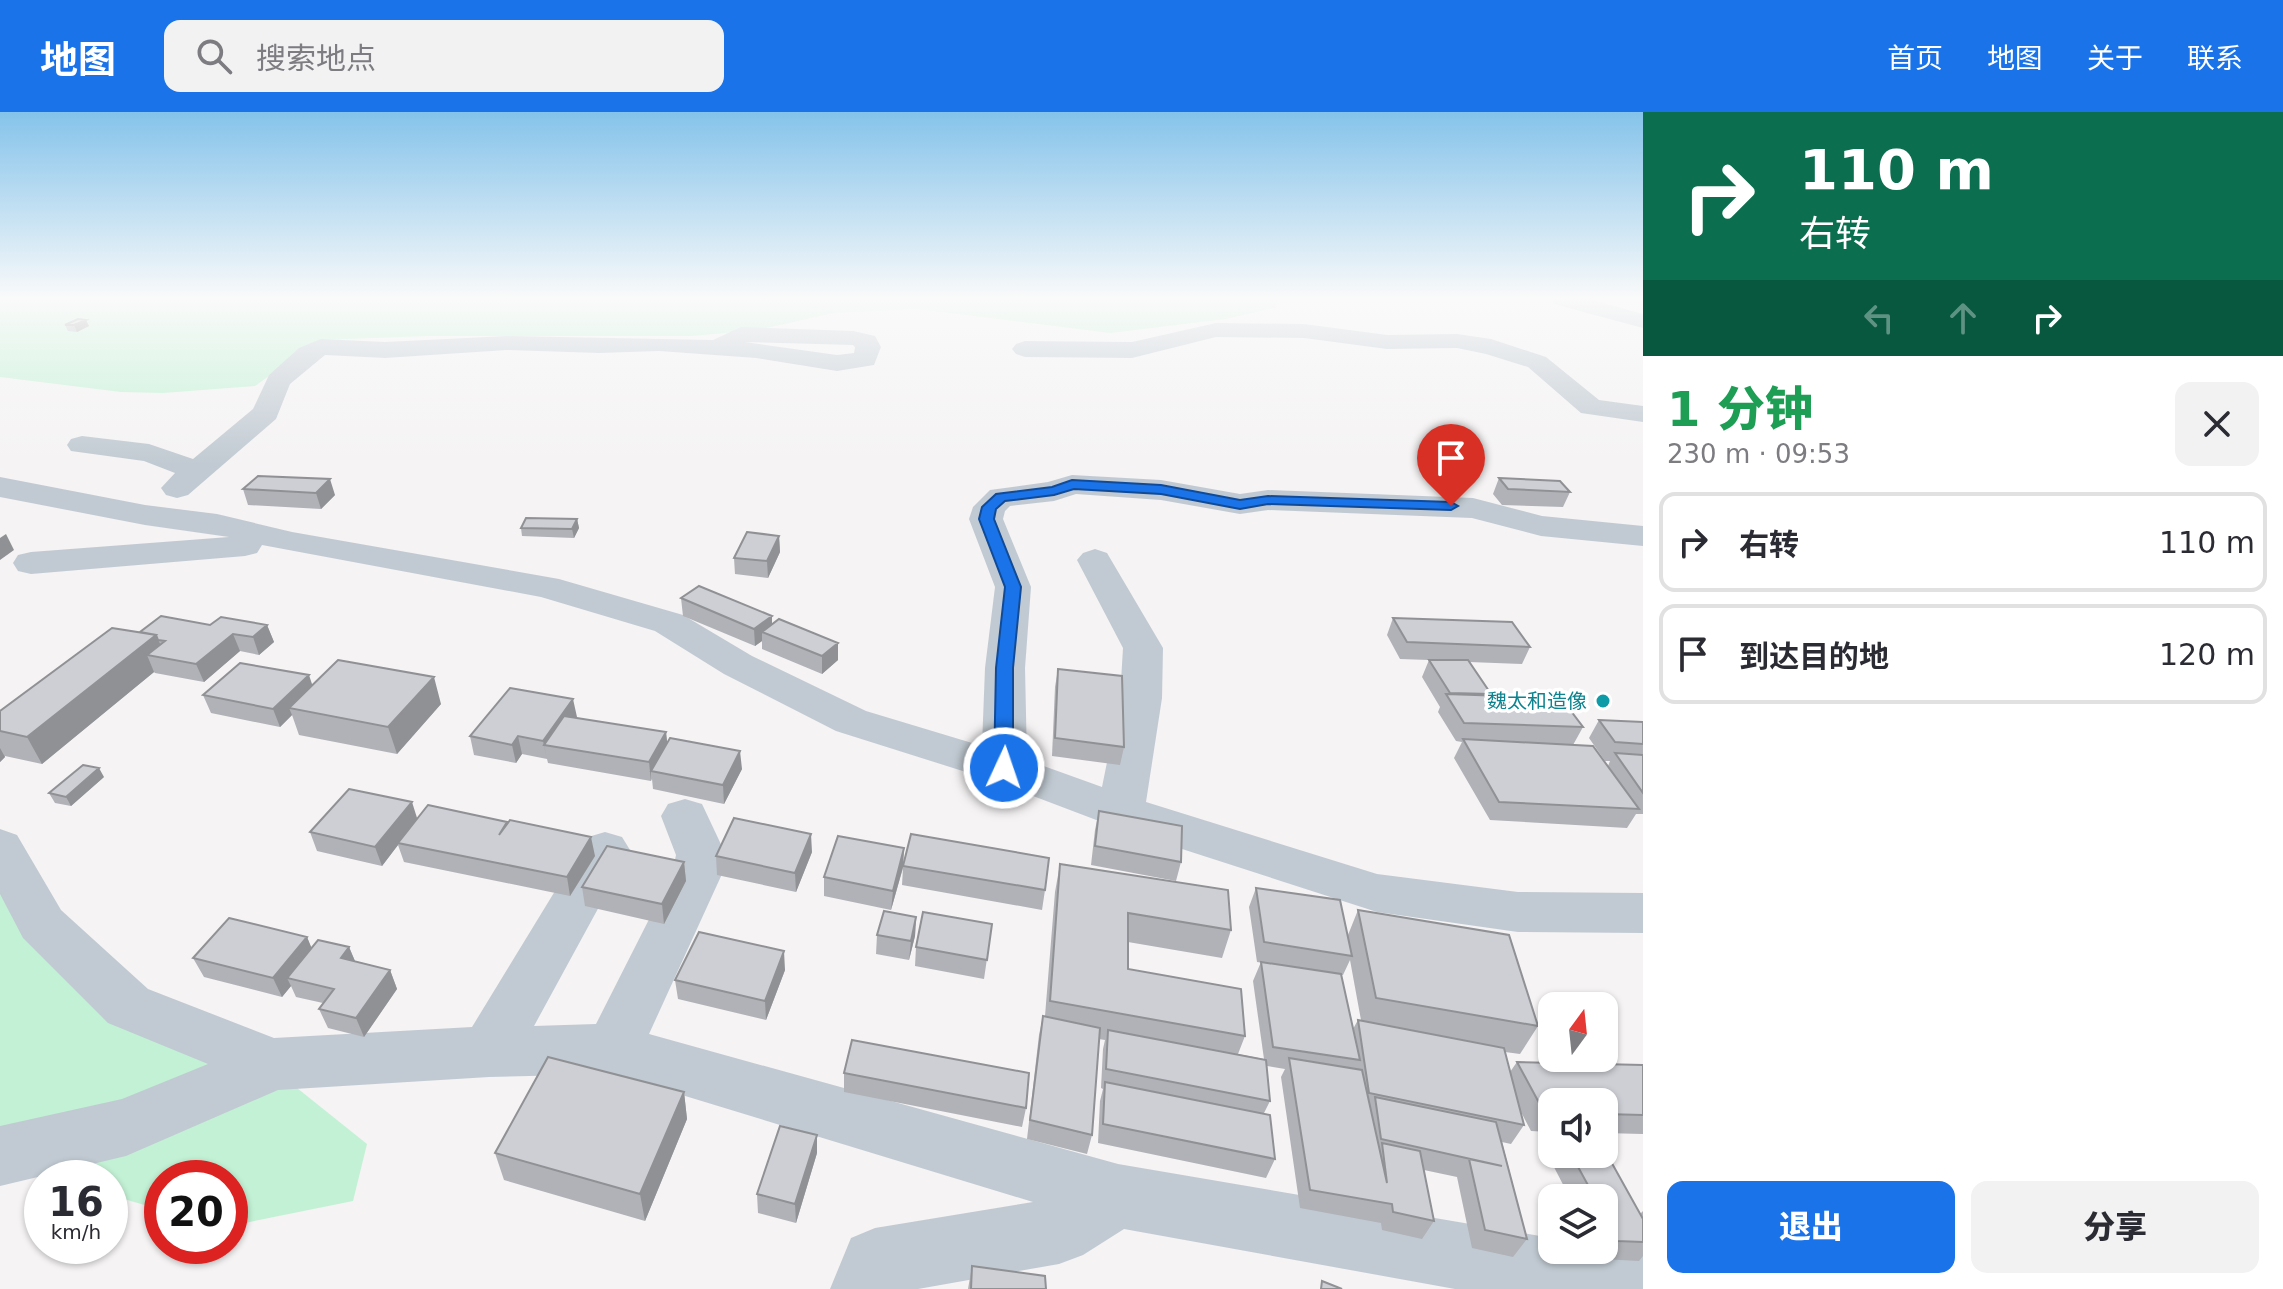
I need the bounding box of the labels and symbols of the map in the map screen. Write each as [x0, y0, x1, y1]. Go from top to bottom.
pin [1417, 424, 1485, 506]
place label: 魏太和造像 [1487, 689, 1587, 713]
marker: 魏太和造像 [1594, 692, 1612, 710]
position arrow [962, 726, 1046, 810]
north arrow [1538, 992, 1618, 1072]
speed limit sign: 20 [144, 1160, 248, 1264]

